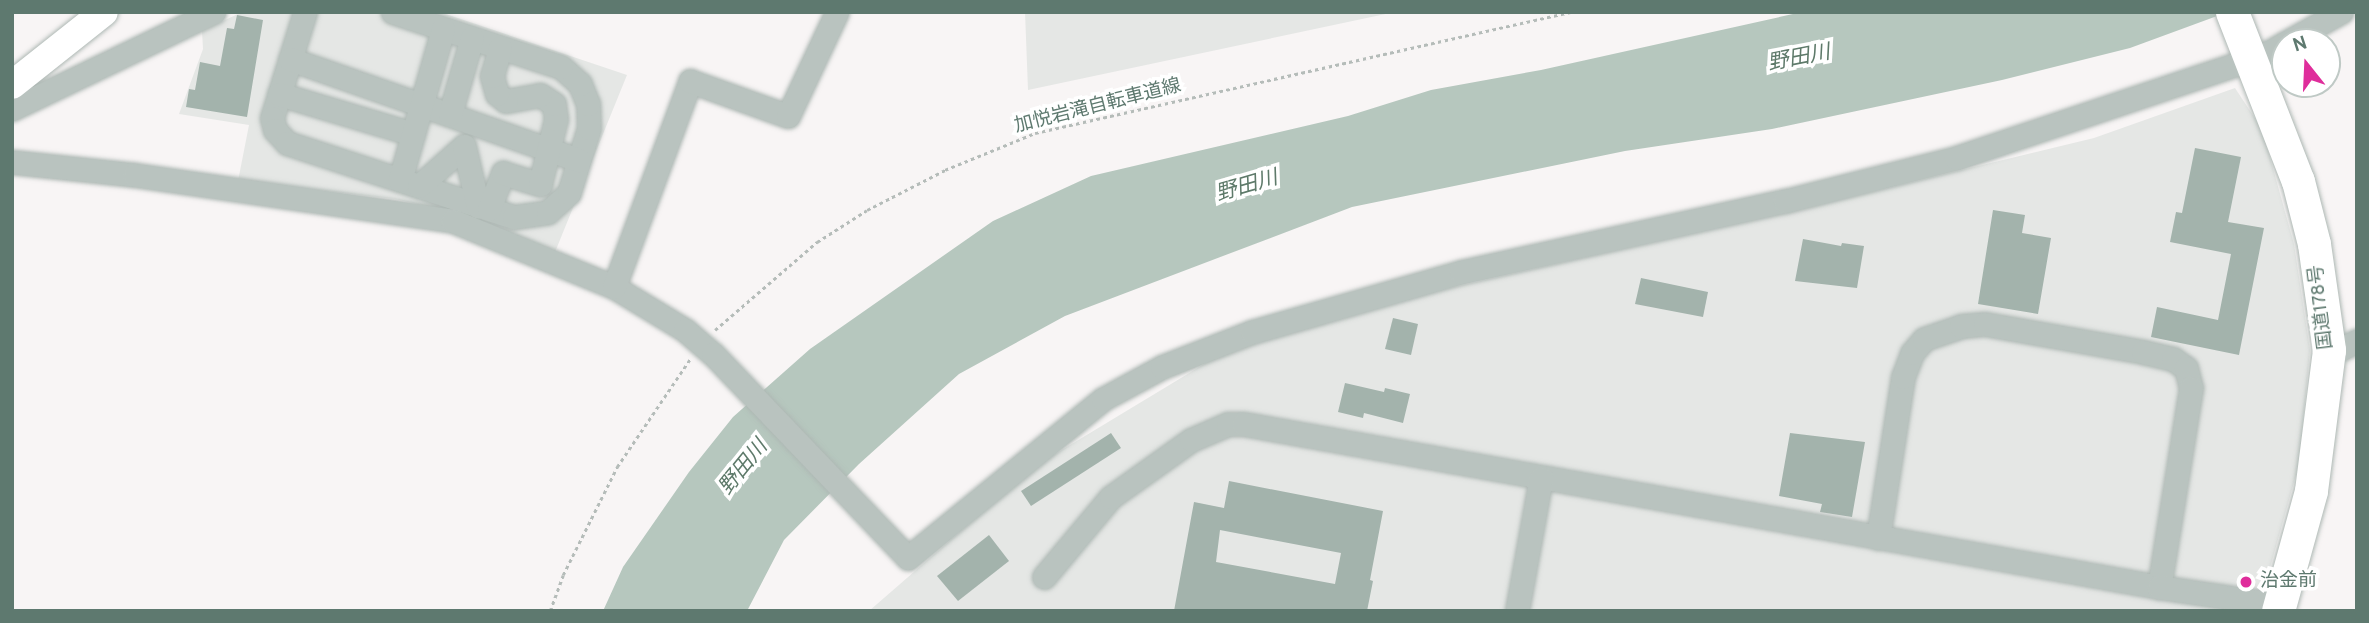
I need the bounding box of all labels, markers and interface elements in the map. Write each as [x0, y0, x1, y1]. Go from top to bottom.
north arrow [2271, 28, 2341, 98]
text: N [2290, 31, 2310, 58]
water label: 野田川 [1766, 41, 1832, 77]
street label: 加悦岩滝自転車道線 [1012, 75, 1184, 139]
water label: 野田川 [1213, 166, 1281, 208]
street label: 国道178号 [2306, 263, 2338, 351]
water label: 野田川 [714, 436, 774, 500]
place label: 治金前 [2260, 571, 2317, 593]
marker: 治金前 [2238, 574, 2254, 590]

